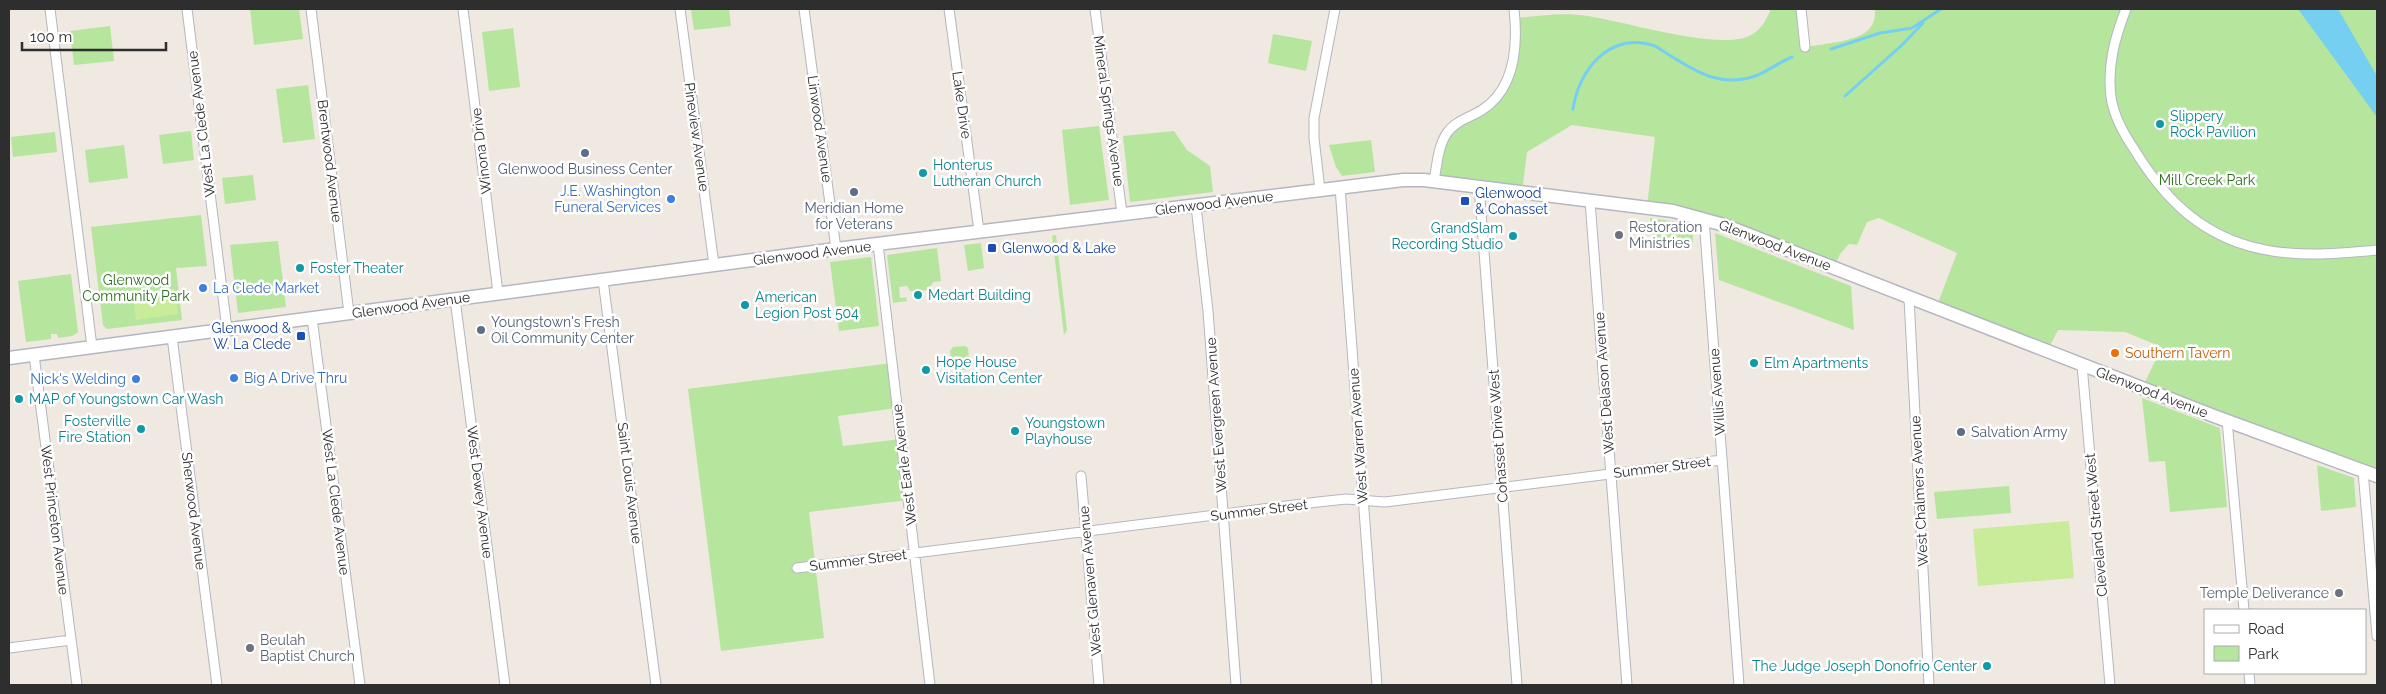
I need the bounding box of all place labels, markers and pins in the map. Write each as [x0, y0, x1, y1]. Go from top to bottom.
place label: Slippery Rock Pavilion [2170, 108, 2256, 140]
marker: Slippery Rock Pavilion [2154, 118, 2166, 130]
marker: Glenwood Business Center [579, 147, 591, 159]
place label: Honterus Lutheran Church [933, 157, 1041, 189]
place label: Glenwood Business Center [498, 161, 672, 177]
marker: Honterus Lutheran Church [917, 167, 929, 179]
place label: J.E. Washington Funeral Services [554, 183, 661, 215]
place label: Glenwood & Cohasset [1475, 185, 1548, 217]
marker: Meridian Home for Veterans [848, 186, 860, 198]
marker: J.E. Washington Funeral Services [665, 193, 677, 205]
marker: Glenwood & Cohasset [1459, 195, 1471, 207]
place label: Meridian Home for Veterans [804, 200, 904, 232]
place label: Restoration Ministries [1629, 219, 1702, 251]
place label: GrandSlam Recording Studio [1392, 220, 1503, 252]
marker: Restoration Ministries [1613, 229, 1625, 241]
marker: GrandSlam Recording Studio [1507, 230, 1519, 242]
place label: Glenwood & Lake [1002, 240, 1116, 256]
marker: Glenwood & Lake [986, 242, 998, 254]
place label: Foster Theater [310, 260, 404, 276]
marker: Foster Theater [294, 262, 306, 274]
place label: La Clede Market [213, 280, 319, 296]
marker: La Clede Market [197, 282, 209, 294]
place label: Medart Building [928, 287, 1031, 303]
place label: American Legion Post 504 [755, 289, 859, 321]
marker: Medart Building [912, 289, 924, 301]
marker: American Legion Post 504 [739, 299, 751, 311]
place label: Youngstown's Fresh Oil Community Center [491, 314, 634, 346]
place label: Glenwood & W. La Clede [212, 320, 292, 352]
marker: Youngstown's Fresh Oil Community Center [475, 324, 487, 336]
marker: Glenwood & W. La Clede [295, 330, 307, 342]
place label: Southern Tavern [2125, 345, 2230, 361]
marker: Southern Tavern [2109, 347, 2121, 359]
place label: Hope House Visitation Center [936, 354, 1042, 386]
place label: Elm Apartments [1764, 355, 1869, 371]
marker: Elm Apartments [1748, 357, 1760, 369]
marker: Hope House Visitation Center [920, 364, 932, 376]
place label: Big A Drive Thru [244, 370, 347, 386]
place label: Nick's Welding [30, 371, 126, 387]
marker: Big A Drive Thru [228, 372, 240, 384]
marker: Nick's Welding [130, 373, 142, 385]
place label: MAP of Youngstown Car Wash [29, 391, 223, 407]
marker: MAP of Youngstown Car Wash [13, 393, 25, 405]
place label: Fosterville Fire Station [58, 413, 131, 445]
place label: Youngstown Playhouse [1025, 415, 1105, 447]
marker: Fosterville Fire Station [135, 423, 147, 435]
place label: Salvation Army [1971, 424, 2068, 440]
marker: Youngstown Playhouse [1009, 425, 1021, 437]
marker: Salvation Army [1955, 426, 1967, 438]
place label: Temple Deliverance [2200, 585, 2329, 601]
marker: Temple Deliverance [2333, 587, 2345, 599]
place label: Beulah Baptist Church [260, 632, 355, 664]
marker: Beulah Baptist Church [244, 642, 256, 654]
place label: The Judge Joseph Donofrio Center [1752, 658, 1977, 674]
marker: The Judge Joseph Donofrio Center [1981, 660, 1993, 672]

